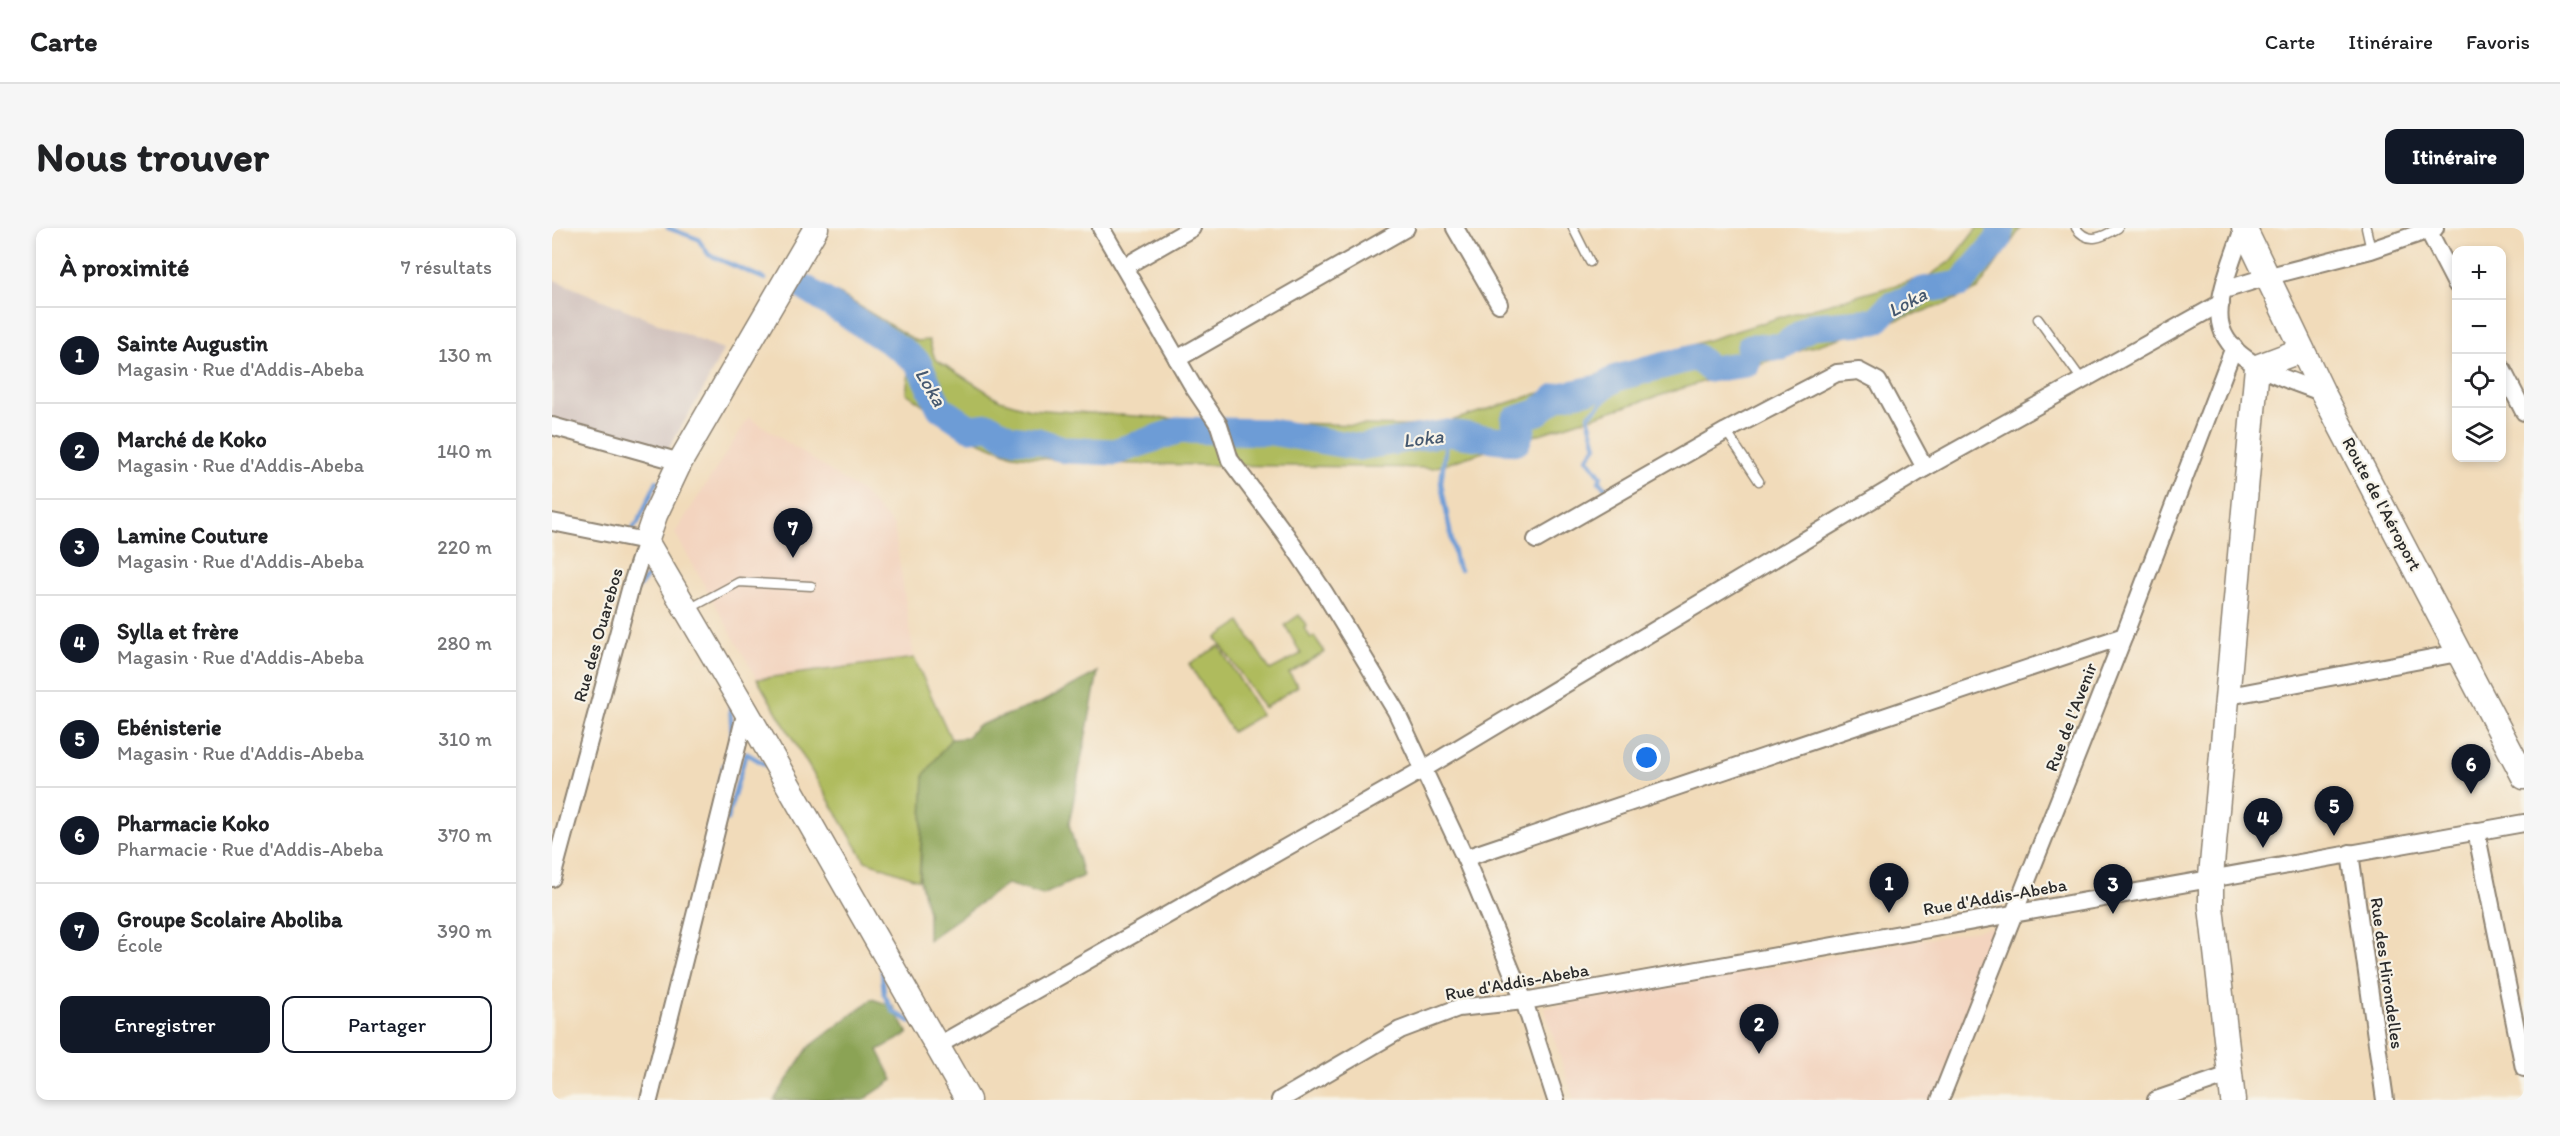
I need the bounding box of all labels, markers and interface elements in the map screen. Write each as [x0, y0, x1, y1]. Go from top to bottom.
text: Carte [30, 24, 97, 58]
text: Carte [2265, 29, 2315, 54]
text: Itinéraire [2348, 29, 2433, 54]
text: Favoris [2466, 29, 2530, 54]
button: Itinéraire [2385, 129, 2524, 184]
text: Nous trouver [36, 131, 269, 182]
map controls [2452, 246, 2506, 462]
button: + [2452, 246, 2506, 300]
text: À proximité [60, 251, 189, 283]
text: 7 résultats [401, 255, 492, 279]
water label: Loka [1883, 281, 1932, 322]
button: − [2452, 300, 2506, 354]
text: Sainte Augustin [117, 330, 268, 357]
text: 1 [75, 343, 84, 367]
text: 130 m [438, 343, 492, 367]
button: locate [2452, 354, 2506, 408]
text: Magasin · Rue d'Addis-Abeba [117, 357, 364, 381]
water label: Loka [910, 363, 952, 412]
button: layers [2452, 408, 2506, 462]
water label: Loka [1401, 423, 1446, 452]
text: Marché de Koko [117, 426, 267, 453]
street label: Route de l'Aéroport [2337, 433, 2427, 575]
text: 2 [74, 439, 85, 463]
text: 140 m [437, 439, 492, 463]
text: Magasin · Rue d'Addis-Abeba [117, 453, 364, 477]
pin: 7 [774, 508, 812, 558]
text: Lamine Couture [117, 522, 268, 549]
text: 3 [74, 535, 85, 559]
text: 220 m [437, 535, 492, 559]
text: Magasin · Rue d'Addis-Abeba [117, 549, 364, 573]
street label: Rue des Ouarebos [568, 565, 628, 705]
text: Sylla et frère [117, 618, 239, 645]
text: 4 [73, 631, 86, 655]
text: 280 m [437, 631, 492, 655]
text: Magasin · Rue d'Addis-Abeba [117, 645, 364, 669]
street label: Rue de l'Avenir [2040, 659, 2102, 774]
text: Ebénisterie [117, 714, 221, 741]
text: 5 [74, 727, 85, 751]
text: 310 m [438, 727, 492, 751]
text: Magasin · Rue d'Addis-Abeba [117, 741, 364, 765]
your location [1632, 743, 1661, 772]
pin: 6 [2452, 744, 2490, 794]
pin: 5 [2314, 786, 2354, 836]
pin: 4 [2244, 798, 2282, 848]
text: Pharmacie Koko [117, 810, 269, 837]
text: 6 [74, 823, 85, 847]
text: 370 m [438, 823, 492, 847]
text: Pharmacie · Rue d'Addis-Abeba [117, 837, 384, 861]
pin: 1 [1870, 864, 1908, 913]
pin: 3 [2094, 864, 2132, 914]
street label: Rue d'Addis-Abeba [1921, 873, 2069, 920]
street label: Rue des Hirondelles [2365, 896, 2409, 1050]
text: Groupe Scolaire Aboliba [117, 906, 342, 933]
text: 7 [75, 919, 84, 943]
text: 390 m [437, 919, 492, 943]
text: École [117, 933, 163, 957]
street label: Rue d'Addis-Abeba [1443, 958, 1591, 1005]
button: Enregistrer [60, 996, 270, 1053]
button: Partager [282, 996, 492, 1053]
pin: 2 [1740, 1004, 1778, 1054]

